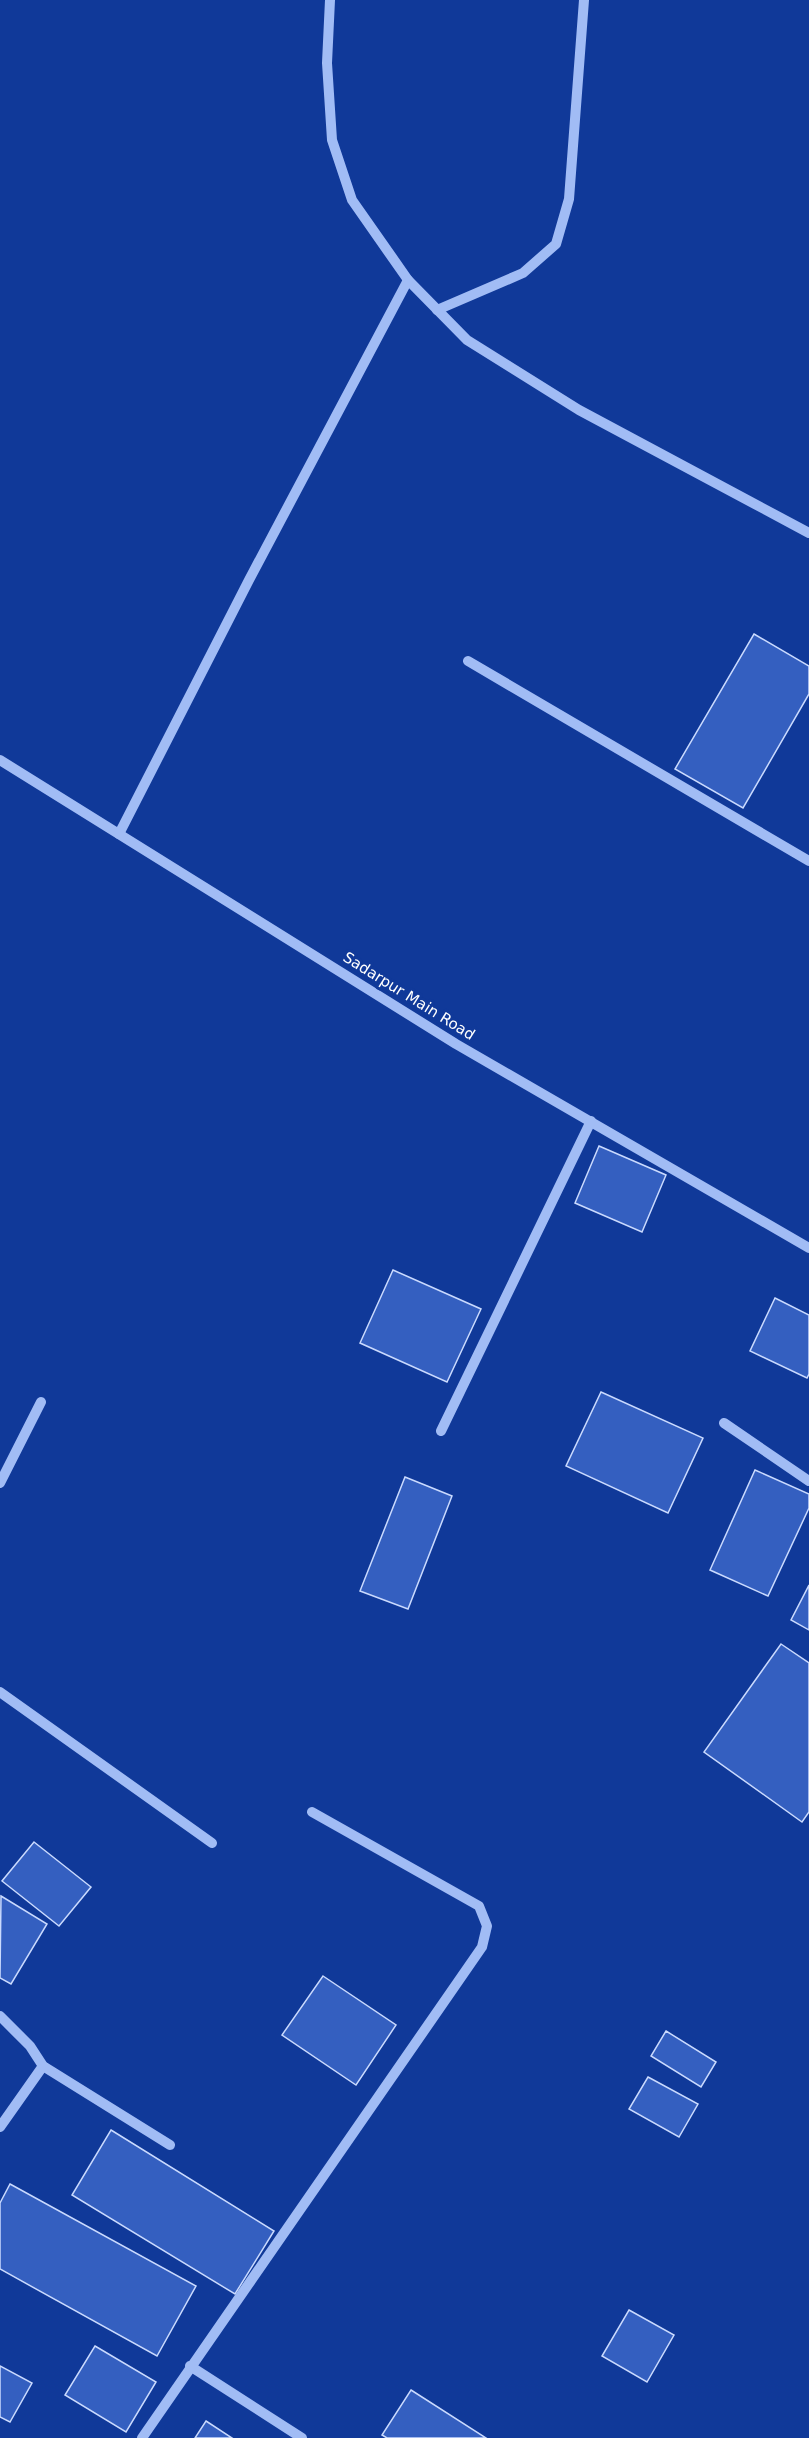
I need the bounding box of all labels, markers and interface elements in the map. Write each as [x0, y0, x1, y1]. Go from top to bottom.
street label: Sadarpur Main Road [340, 948, 478, 1044]

